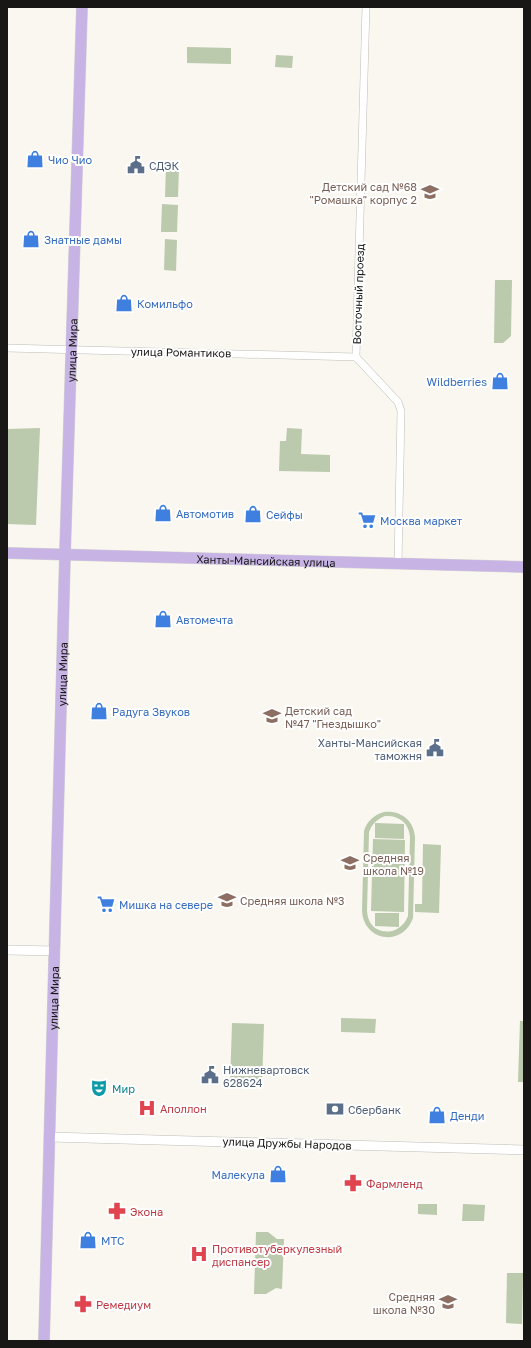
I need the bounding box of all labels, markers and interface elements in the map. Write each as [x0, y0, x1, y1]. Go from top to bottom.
shop icon: Чио Чио [25, 149, 45, 169]
place label: Чио Чио [48, 153, 93, 166]
public building icon: СДЭК [126, 155, 146, 175]
place label: СДЭК [149, 159, 180, 172]
place label: Детский сад №68 "Ромашка" корпус 2 [309, 180, 417, 206]
school or university icon: Детский сад №68 "Ромашка" корпус 2 [420, 182, 440, 202]
shop icon: Знатные дамы [21, 229, 41, 249]
place label: Знатные дамы [44, 233, 122, 246]
street label: Восточный проезд [350, 243, 366, 345]
shop icon: Комильфо [114, 293, 134, 313]
place label: Комильфо [137, 297, 193, 310]
street label: улица Мира [64, 318, 79, 383]
street label: улица Романтиков [131, 345, 231, 359]
shop icon: Wildberries [490, 371, 510, 391]
place label: Wildberries [426, 375, 487, 388]
shop icon: Автомотив [153, 503, 173, 523]
shop icon: Сейфы [243, 504, 263, 524]
place label: Автомотив [176, 507, 234, 520]
place label: Сейфы [266, 508, 303, 521]
supermarket icon: Москва маркет [357, 510, 377, 530]
place label: Москва маркет [380, 514, 463, 527]
street label: Ханты-Мансийская улица [196, 552, 336, 568]
shop icon: Автомечта [153, 609, 173, 629]
place label: Автомечта [176, 613, 233, 626]
street label: улица Мира [54, 642, 69, 706]
shop icon: Радуга Звуков [89, 701, 109, 721]
place label: Детский сад №47 "Гнездышко" [285, 704, 381, 730]
place label: Радуга Звуков [112, 705, 190, 718]
school or university icon: Детский сад №47 "Гнездышко" [262, 706, 282, 726]
place label: Ханты-Мансийская таможня [318, 736, 422, 762]
public building icon: Ханты-Мансийская таможня [425, 738, 445, 758]
place label: Средняя школа №19 [363, 851, 424, 877]
school or university icon: Средняя школа №19 [340, 853, 360, 873]
school or university icon: Средняя школа №3 [217, 890, 237, 910]
supermarket icon: Мишка на севере [96, 894, 116, 914]
place label: Средняя школа №3 [240, 894, 345, 907]
place label: Мишка на севере [119, 898, 213, 911]
street label: улица Мира [46, 966, 61, 1030]
place label: Нижневартовск 628624 [223, 1063, 310, 1089]
public building icon: Нижневартовск 628624 [200, 1065, 220, 1085]
theatre icon: Мир [89, 1078, 109, 1098]
place label: Мир [112, 1082, 135, 1095]
hospital icon: Аполлон [137, 1098, 157, 1118]
bank icon: Сбербанк [325, 1099, 345, 1119]
place label: Аполлон [160, 1102, 207, 1115]
place label: Сбербанк [348, 1103, 402, 1116]
shop icon: Денди [427, 1105, 447, 1125]
place label: Денди [450, 1109, 484, 1122]
street label: улица Дружбы Народов [222, 1134, 352, 1152]
shop icon: Малекула [268, 1164, 288, 1184]
place label: Малекула [211, 1168, 265, 1181]
pharmacy icon: Фармленд [343, 1173, 363, 1193]
place label: Фармленд [366, 1177, 423, 1190]
pharmacy icon: Экона [107, 1201, 127, 1221]
place label: Экона [130, 1205, 163, 1218]
shop icon: МТС [78, 1230, 98, 1250]
place label: МТС [101, 1234, 125, 1247]
place label: Противотуберкулезный диспансер [212, 1242, 342, 1268]
hospital icon: Противотуберкулезный диспансер [189, 1244, 209, 1264]
place label: Средняя школа №30 [373, 1290, 435, 1316]
school or university icon: Средняя школа №30 [438, 1292, 458, 1312]
pharmacy icon: Ремедиум [73, 1294, 93, 1314]
place label: Ремедиум [96, 1298, 151, 1311]

